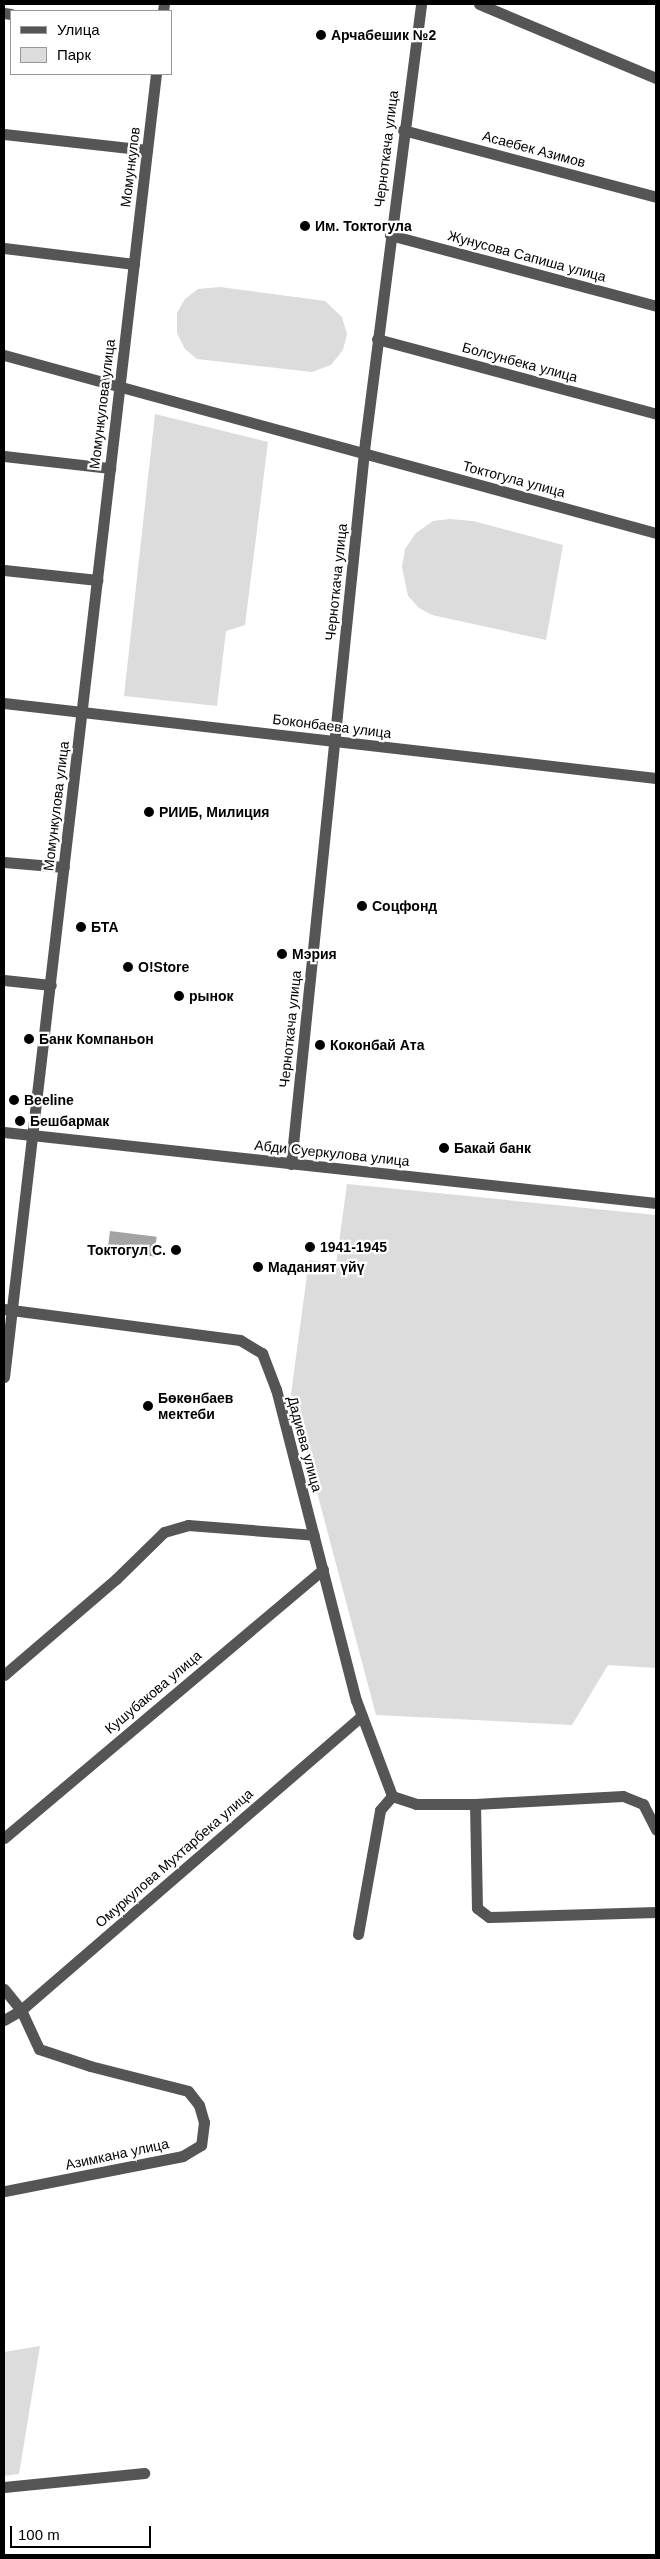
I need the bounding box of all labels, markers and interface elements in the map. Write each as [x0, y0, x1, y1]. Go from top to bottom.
legend [10, 10, 172, 75]
text: Улица [57, 21, 100, 38]
place label: Арчабешик №2 [331, 27, 436, 43]
marker: Арчабешик №2 [315, 29, 327, 41]
text: Парк [57, 46, 91, 63]
street label: Черноткача улица [370, 89, 402, 209]
street label: Момункулов [117, 126, 143, 208]
street label: Асаебек Азимов [481, 127, 587, 171]
place label: Им. Токтогула [315, 218, 412, 234]
marker: Им. Токтогула [299, 220, 311, 232]
street label: Жунусова Сапиша улица [446, 227, 608, 285]
street label: Момункулова улица [86, 338, 118, 470]
street label: Болсунбека улица [460, 339, 580, 385]
street label: Токтогула улица [461, 457, 567, 501]
street label: Черноткача улица [321, 522, 351, 642]
street label: Боконбаева улица [272, 710, 392, 742]
street label: Момункулова улица [40, 740, 72, 872]
place label: РИИБ, Милиция [159, 804, 269, 820]
marker: РИИБ, Милиция [143, 806, 155, 818]
place label: Соцфонд [372, 898, 437, 914]
marker: Соцфонд [356, 900, 368, 912]
place label: БТА [91, 919, 118, 935]
marker: БТА [75, 921, 87, 933]
place label: Мэрия [292, 946, 337, 962]
marker: Мэрия [276, 948, 288, 960]
place label: O!Store [138, 959, 189, 975]
marker: O!Store [122, 961, 134, 973]
street label: Черноткача улица [275, 969, 305, 1089]
place label: рынок [189, 988, 234, 1004]
marker: рынок [173, 990, 185, 1002]
place label: Банк Компаньон [39, 1031, 154, 1047]
marker: Банк Компаньон [23, 1033, 35, 1045]
place label: Коконбай Ата [330, 1037, 424, 1053]
marker: Коконбай Ата [314, 1039, 326, 1051]
place label: Beeline [24, 1092, 74, 1108]
marker: Beeline [8, 1094, 20, 1106]
place label: Бешбармак [30, 1113, 109, 1129]
marker: Бешбармак [14, 1115, 26, 1127]
street label: Абди Суеркулова улица [254, 1137, 410, 1169]
place label: Бакай банк [454, 1140, 531, 1156]
marker: Бакай банк [438, 1142, 450, 1154]
place label: 1941-1945 [320, 1239, 387, 1255]
marker: 1941-1945 [304, 1241, 316, 1253]
place label: Токтогул С. [87, 1242, 166, 1258]
marker: Токтогул С. [170, 1244, 182, 1256]
place label: Маданият үйү [268, 1259, 364, 1275]
marker: Маданият үйү [252, 1261, 264, 1273]
place label: Бөкөнбаев мектеби [158, 1390, 233, 1422]
street label: Дадиева улица [284, 1394, 326, 1494]
marker: Бөкөнбаев мектеби [142, 1400, 154, 1412]
street label: Кушубакова улица [101, 1647, 205, 1737]
street label: Омуркулова Мухтарбека улица [92, 1785, 256, 1931]
street label: Азимкана улица [64, 2135, 170, 2173]
scale bar [12, 2516, 154, 2548]
text: 100 m [18, 2526, 60, 2543]

